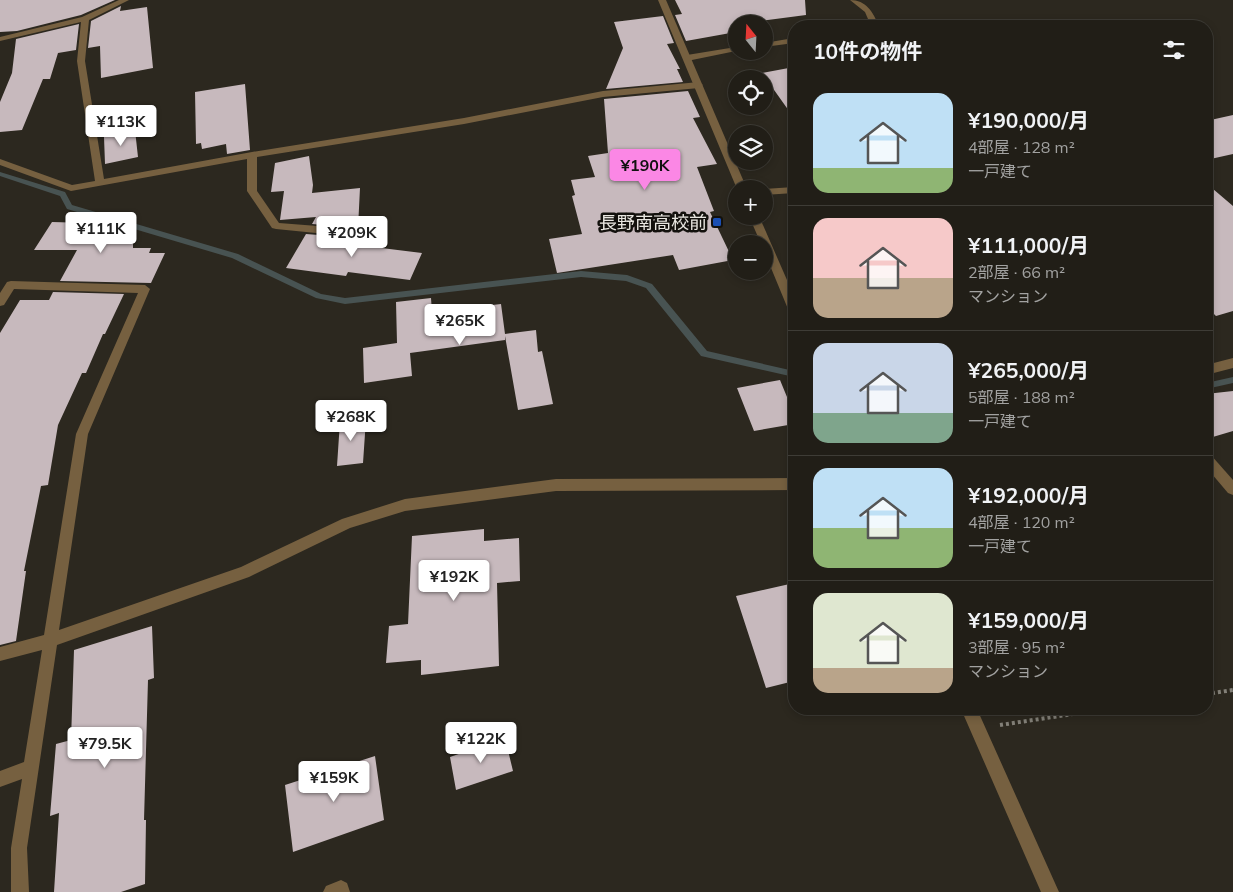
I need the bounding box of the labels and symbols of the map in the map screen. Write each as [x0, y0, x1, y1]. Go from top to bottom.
north arrow [728, 15, 772, 60]
pin: ¥113K [86, 104, 156, 147]
pin: ¥190K [610, 148, 680, 191]
place label: 長野南高校前 [599, 211, 707, 234]
pin: ¥111K [66, 212, 136, 254]
pin: ¥209K [317, 216, 387, 258]
marker: 長野南高校前 [711, 216, 723, 228]
pin: ¥265K [425, 304, 495, 346]
pin: ¥268K [316, 400, 386, 442]
pin: ¥192K [419, 560, 489, 602]
pin: ¥122K [446, 722, 516, 764]
pin: ¥79.5K [64, 726, 146, 769]
pin: ¥159K [299, 760, 369, 803]

